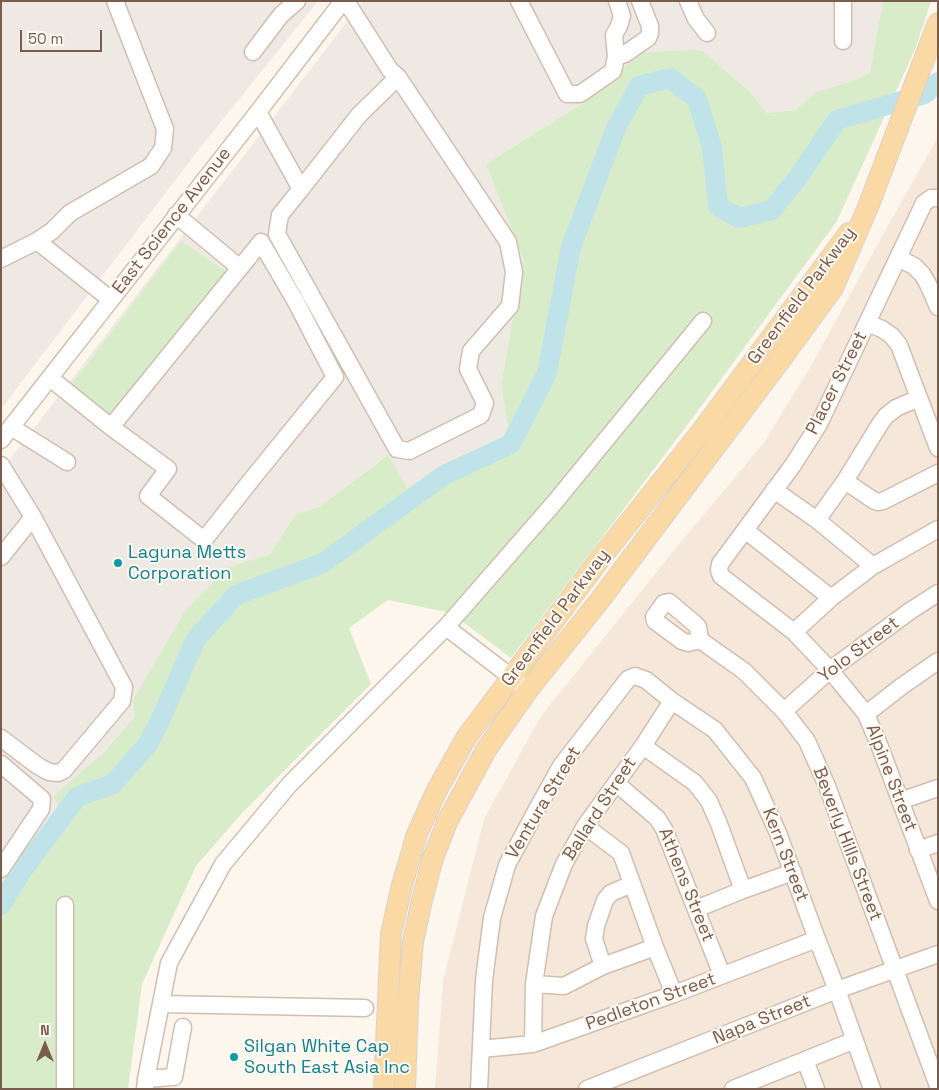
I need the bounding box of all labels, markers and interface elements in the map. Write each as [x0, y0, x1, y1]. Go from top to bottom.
scale bar [22, 20, 105, 52]
text: 50 m [28, 29, 63, 48]
street label: East Science Avenue [108, 143, 236, 299]
street label: Greenfield Parkway [743, 223, 861, 369]
street label: Placer Street [802, 328, 872, 438]
place label: Laguna Metts Corporation [128, 542, 246, 584]
street label: Greenfield Parkway [497, 545, 615, 691]
marker: Laguna Metts Corporation [112, 557, 124, 569]
street label: Yolo Street [814, 613, 904, 687]
street label: Alpine Street [861, 721, 921, 835]
street label: Ventura Street [502, 743, 586, 863]
street label: Ballard Street [559, 753, 641, 865]
street label: Beverly Hills Street [808, 764, 886, 924]
street label: Kern Street [757, 805, 813, 905]
street label: Athens Street [653, 825, 719, 945]
street label: Pedleton Street [583, 968, 719, 1036]
street label: Napa Street [710, 991, 814, 1049]
north arrow [20, 1020, 70, 1070]
text: N [40, 1021, 50, 1039]
place label: Silgan White Cap South East Asia Inc [244, 1036, 410, 1078]
marker: Silgan White Cap South East Asia Inc [228, 1051, 240, 1063]

